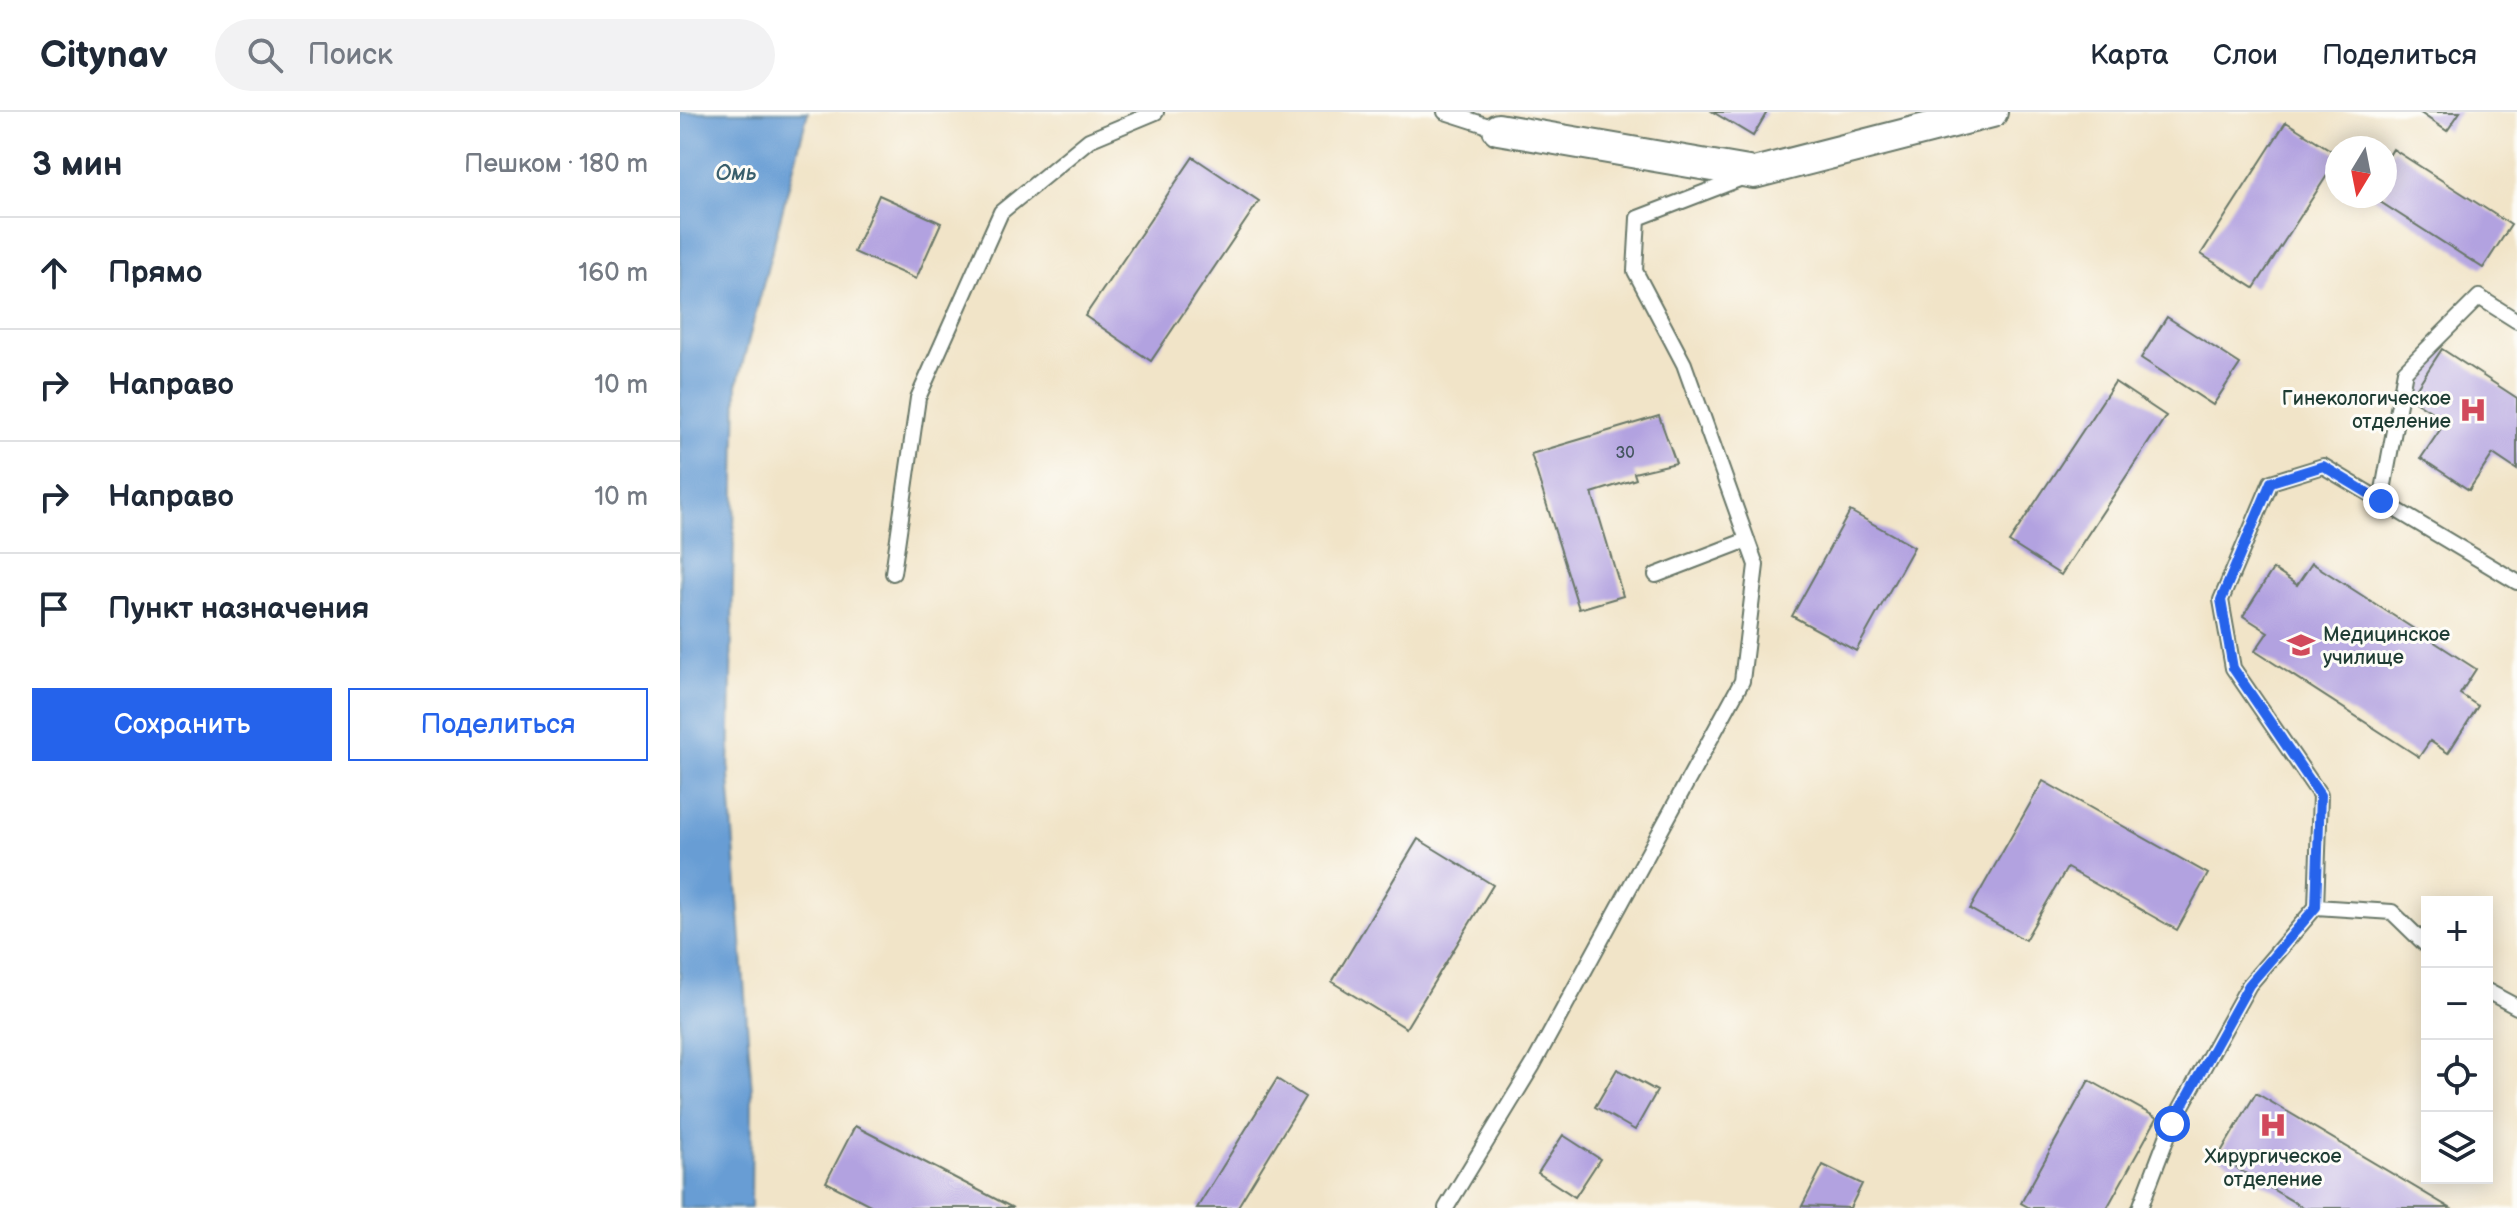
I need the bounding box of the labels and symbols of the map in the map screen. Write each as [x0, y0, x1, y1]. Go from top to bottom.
north arrow [2325, 136, 2397, 208]
water label: Омь [715, 160, 757, 187]
place label: Гинекологическое отделение [2282, 387, 2451, 434]
hospital icon: Гинекологическое отделение [2458, 395, 2488, 425]
house number: 30 [1615, 444, 1635, 463]
route end [2363, 483, 2399, 519]
place label: Медицинское училище [2323, 623, 2450, 670]
school or university icon: Медицинское училище [2286, 630, 2316, 660]
route start [2154, 1106, 2190, 1142]
hospital icon: Хирургическое отделение [2258, 1110, 2288, 1140]
place label: Хирургическое отделение [2204, 1145, 2342, 1192]

